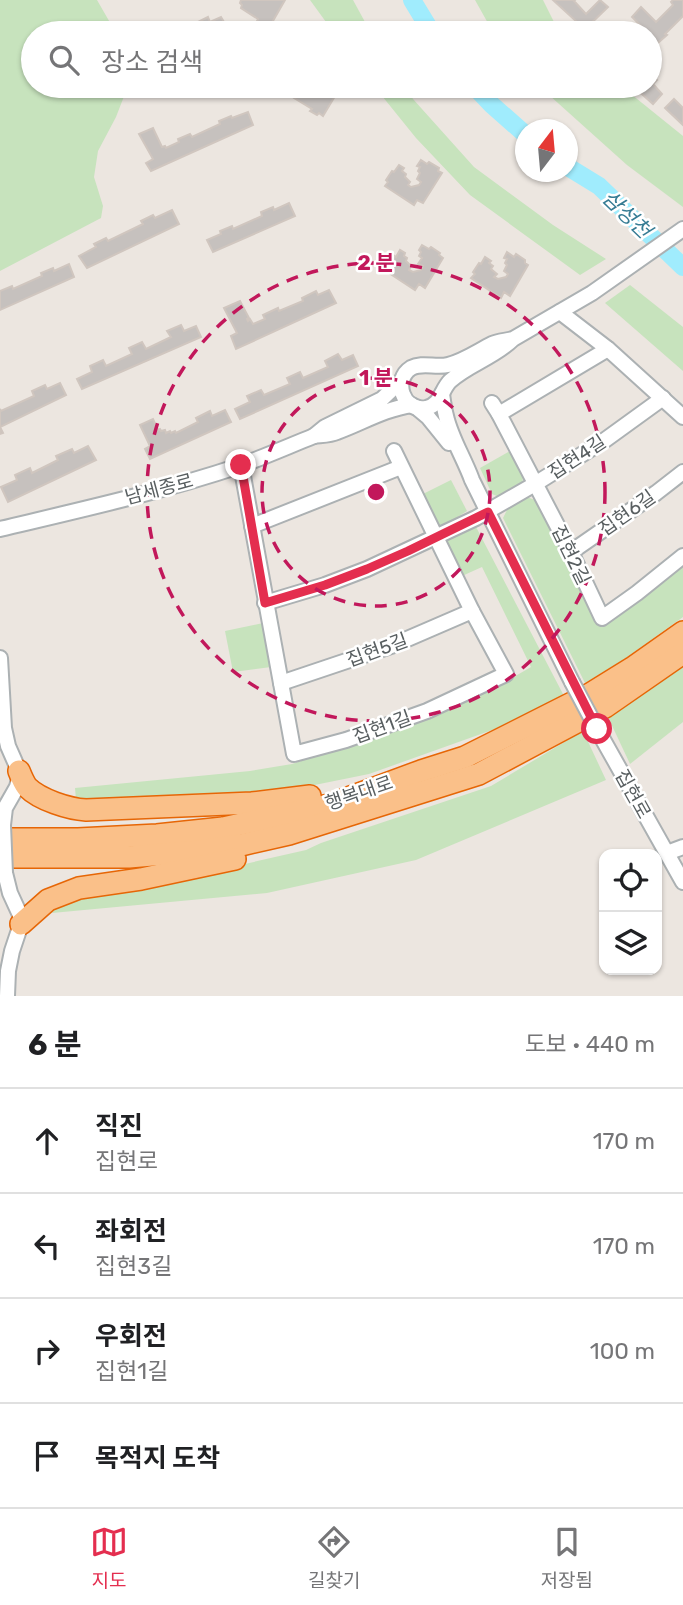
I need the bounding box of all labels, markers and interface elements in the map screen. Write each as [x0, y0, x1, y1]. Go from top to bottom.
search box [21, 21, 662, 98]
icon: search [45, 41, 83, 79]
text: 장소 검색 [101, 47, 203, 78]
north arrow [515, 119, 578, 182]
water label: 삼성천 [597, 185, 658, 245]
text: 2 분 [357, 250, 395, 275]
text: 1 분 [359, 365, 393, 390]
street label: 집현4길 [544, 430, 610, 484]
route end [225, 449, 256, 480]
street label: 남세종로 [122, 469, 196, 509]
centre of rings [364, 480, 388, 504]
street label: 집현6길 [594, 485, 660, 541]
street label: 집현2길 [547, 521, 595, 589]
street label: 집현5길 [343, 628, 411, 672]
street label: 집현1길 [350, 706, 414, 748]
route start [581, 713, 612, 744]
street label: 집현로 [610, 765, 656, 823]
street label: 행복대로 [322, 771, 396, 815]
map controls [599, 849, 662, 975]
button: locate [599, 849, 662, 912]
button: layers [599, 912, 662, 975]
text: 6 분 [28, 1027, 82, 1063]
text: 도보 · 440 m [525, 1030, 655, 1058]
text: 직진 [95, 1111, 143, 1142]
icon: ahead [28, 1122, 66, 1160]
text: 170 m [593, 1127, 655, 1155]
text: 집현로 [95, 1147, 158, 1175]
text: 좌회전 [95, 1216, 167, 1247]
icon: left [28, 1227, 66, 1265]
text: 170 m [593, 1232, 655, 1260]
text: 집현3길 [95, 1252, 172, 1280]
text: 우회전 [95, 1321, 167, 1352]
icon: right [28, 1332, 66, 1370]
text: 100 m [590, 1337, 655, 1365]
text: 집현1길 [95, 1357, 168, 1385]
icon: arrive [28, 1437, 66, 1475]
text: 목적지 도착 [95, 1443, 220, 1474]
tab: 지도 [90, 1523, 128, 1592]
tab: 길찾기 [308, 1523, 361, 1592]
tab: 저장됨 [541, 1523, 593, 1592]

